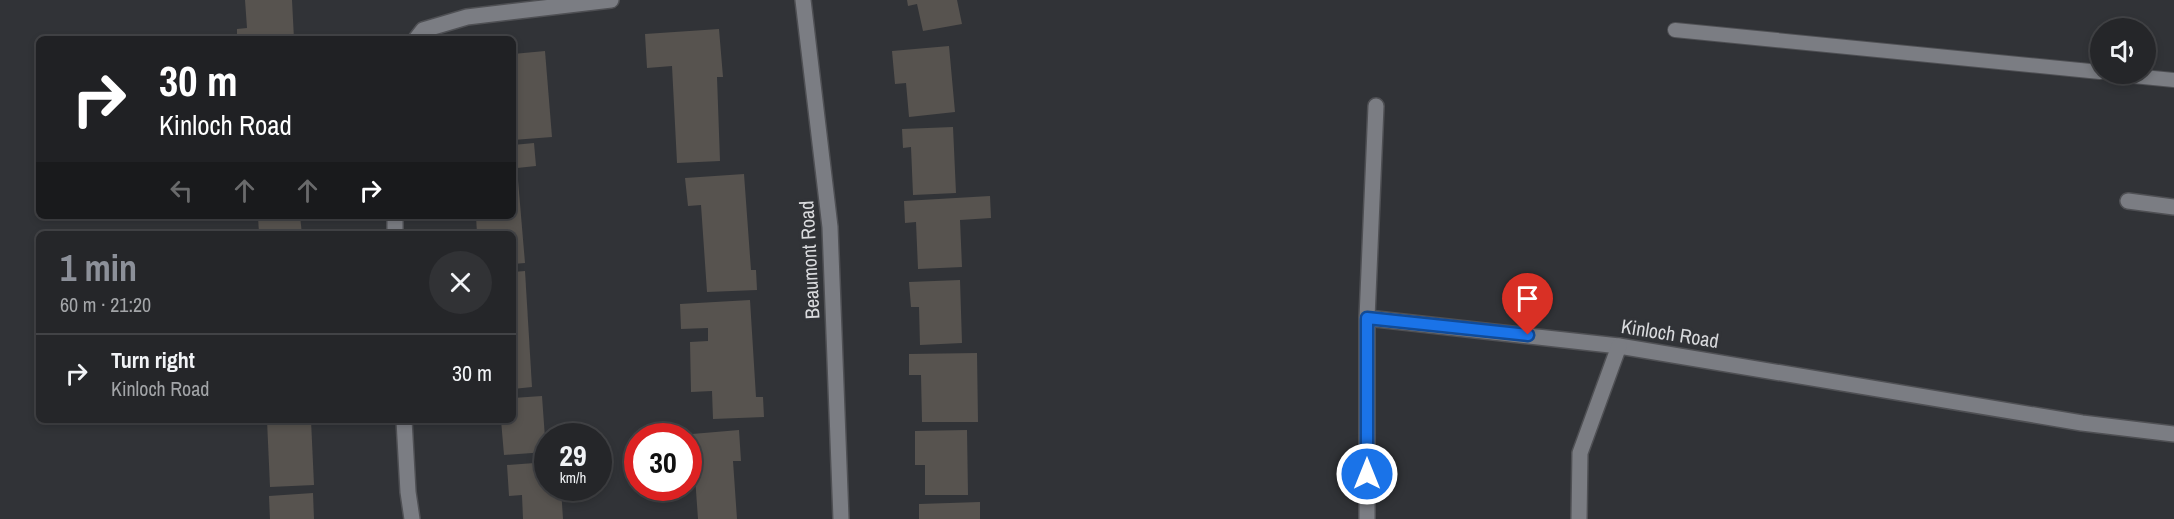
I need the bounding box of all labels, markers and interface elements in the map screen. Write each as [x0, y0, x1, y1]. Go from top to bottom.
map controls [2090, 18, 2156, 84]
button: sound [2090, 18, 2156, 84]
text: 30 m [159, 53, 238, 109]
icon: right [60, 60, 138, 138]
text: Kinloch Road [159, 107, 292, 143]
icon: left [165, 174, 198, 207]
icon: ahead [228, 174, 261, 207]
icon: ahead [291, 174, 324, 207]
icon: right [354, 174, 387, 207]
street label: Beaumont Road [792, 200, 826, 320]
text: 1 min [60, 244, 137, 292]
button: close [429, 251, 492, 314]
pin [1502, 273, 1553, 335]
icon: arrive [1511, 282, 1544, 315]
text: 60 m · 21:20 [60, 291, 151, 318]
street label: Kinloch Road [1619, 312, 1721, 354]
text: Turn right [111, 345, 195, 375]
icon: right [60, 357, 93, 390]
text: 30 m [452, 358, 492, 388]
text: Kinloch Road [111, 375, 209, 402]
speed limit sign: 30 [624, 423, 702, 501]
text: 29 [559, 435, 587, 475]
position arrow [1335, 442, 1399, 506]
text: km/h [560, 467, 586, 488]

